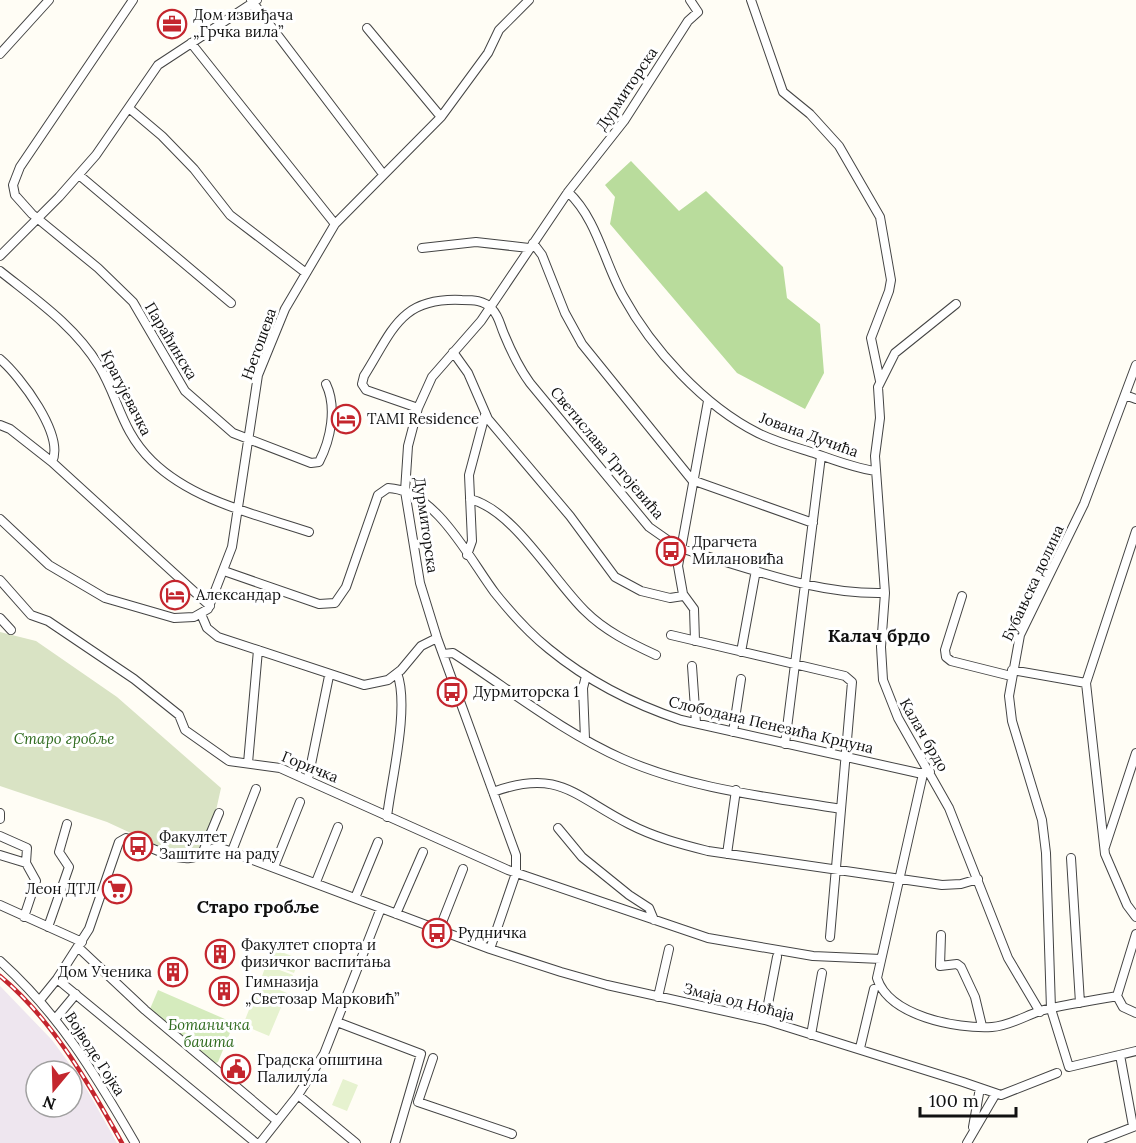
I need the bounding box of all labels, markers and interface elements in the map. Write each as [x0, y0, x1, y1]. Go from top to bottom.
place label: Дом извиђача „Грчка вила” [193, 5, 293, 41]
office icon: Дом извиђача „Грчка вила” [156, 8, 188, 40]
street label: Дурмиторска [592, 43, 662, 134]
street label: Параћинска [141, 298, 202, 383]
street label: Његошева [237, 305, 280, 382]
street label: Крагујевачка [97, 347, 156, 439]
street label: Светислава Тргојевића [546, 383, 669, 523]
hotel icon: TAMI Residence [330, 403, 362, 435]
street label: Јована Дучића [756, 408, 861, 461]
place label: TAMI Residence [367, 409, 479, 428]
street label: Дурмиторска [410, 476, 443, 574]
street label: Бубањска долина [997, 521, 1068, 644]
place label: Драгчета Милановића [692, 532, 784, 568]
bus stop icon: Драгчета Милановића [655, 535, 687, 567]
hotel icon: Александар [159, 579, 191, 611]
place label: Александар [195, 585, 281, 604]
district label: Калач брдо [828, 624, 930, 647]
bus stop icon: Дурмиторска 1 [436, 676, 468, 708]
place label: Дурмиторска 1 [473, 682, 579, 701]
street label: Слободана Пенезића Крцуна [667, 692, 876, 757]
street label: Калач брдо [896, 695, 953, 775]
park label: Старо гробље [14, 729, 114, 748]
street label: Горичка [279, 747, 342, 787]
place label: Факултет Заштите на раду [159, 827, 279, 863]
bus stop icon: Факултет Заштите на раду [122, 830, 154, 862]
supermarket icon: Леон ДТЛ [101, 873, 133, 905]
place label: Леон ДТЛ [25, 879, 96, 898]
district label: Старо гробље [197, 895, 320, 918]
bus stop icon: Рудничка [421, 917, 453, 949]
place label: Рудничка [458, 923, 527, 942]
place label: Факултет спорта и физичког васпитања [241, 935, 391, 971]
building icon: Факултет спорта и физичког васпитања [204, 938, 236, 970]
building icon: Дом Ученика [157, 956, 189, 988]
place label: Дом Ученика [58, 962, 152, 981]
place label: Гимназија „Светозар Марковић” [245, 972, 400, 1008]
building icon: Гимназија „Светозар Марковић” [208, 975, 240, 1007]
street label: Змаја од Ноћаја [682, 979, 797, 1025]
street label: Војводе Гојка [61, 1008, 130, 1099]
park label: Ботаничка башта [168, 1015, 251, 1051]
place label: Градска општина Палилула [257, 1050, 383, 1086]
public building icon: Градска општина Палилула [220, 1053, 252, 1085]
north arrow [24, 1059, 84, 1119]
scale bar [920, 1080, 1016, 1118]
text: 100 m [929, 1089, 979, 1112]
text: N [40, 1092, 58, 1115]

